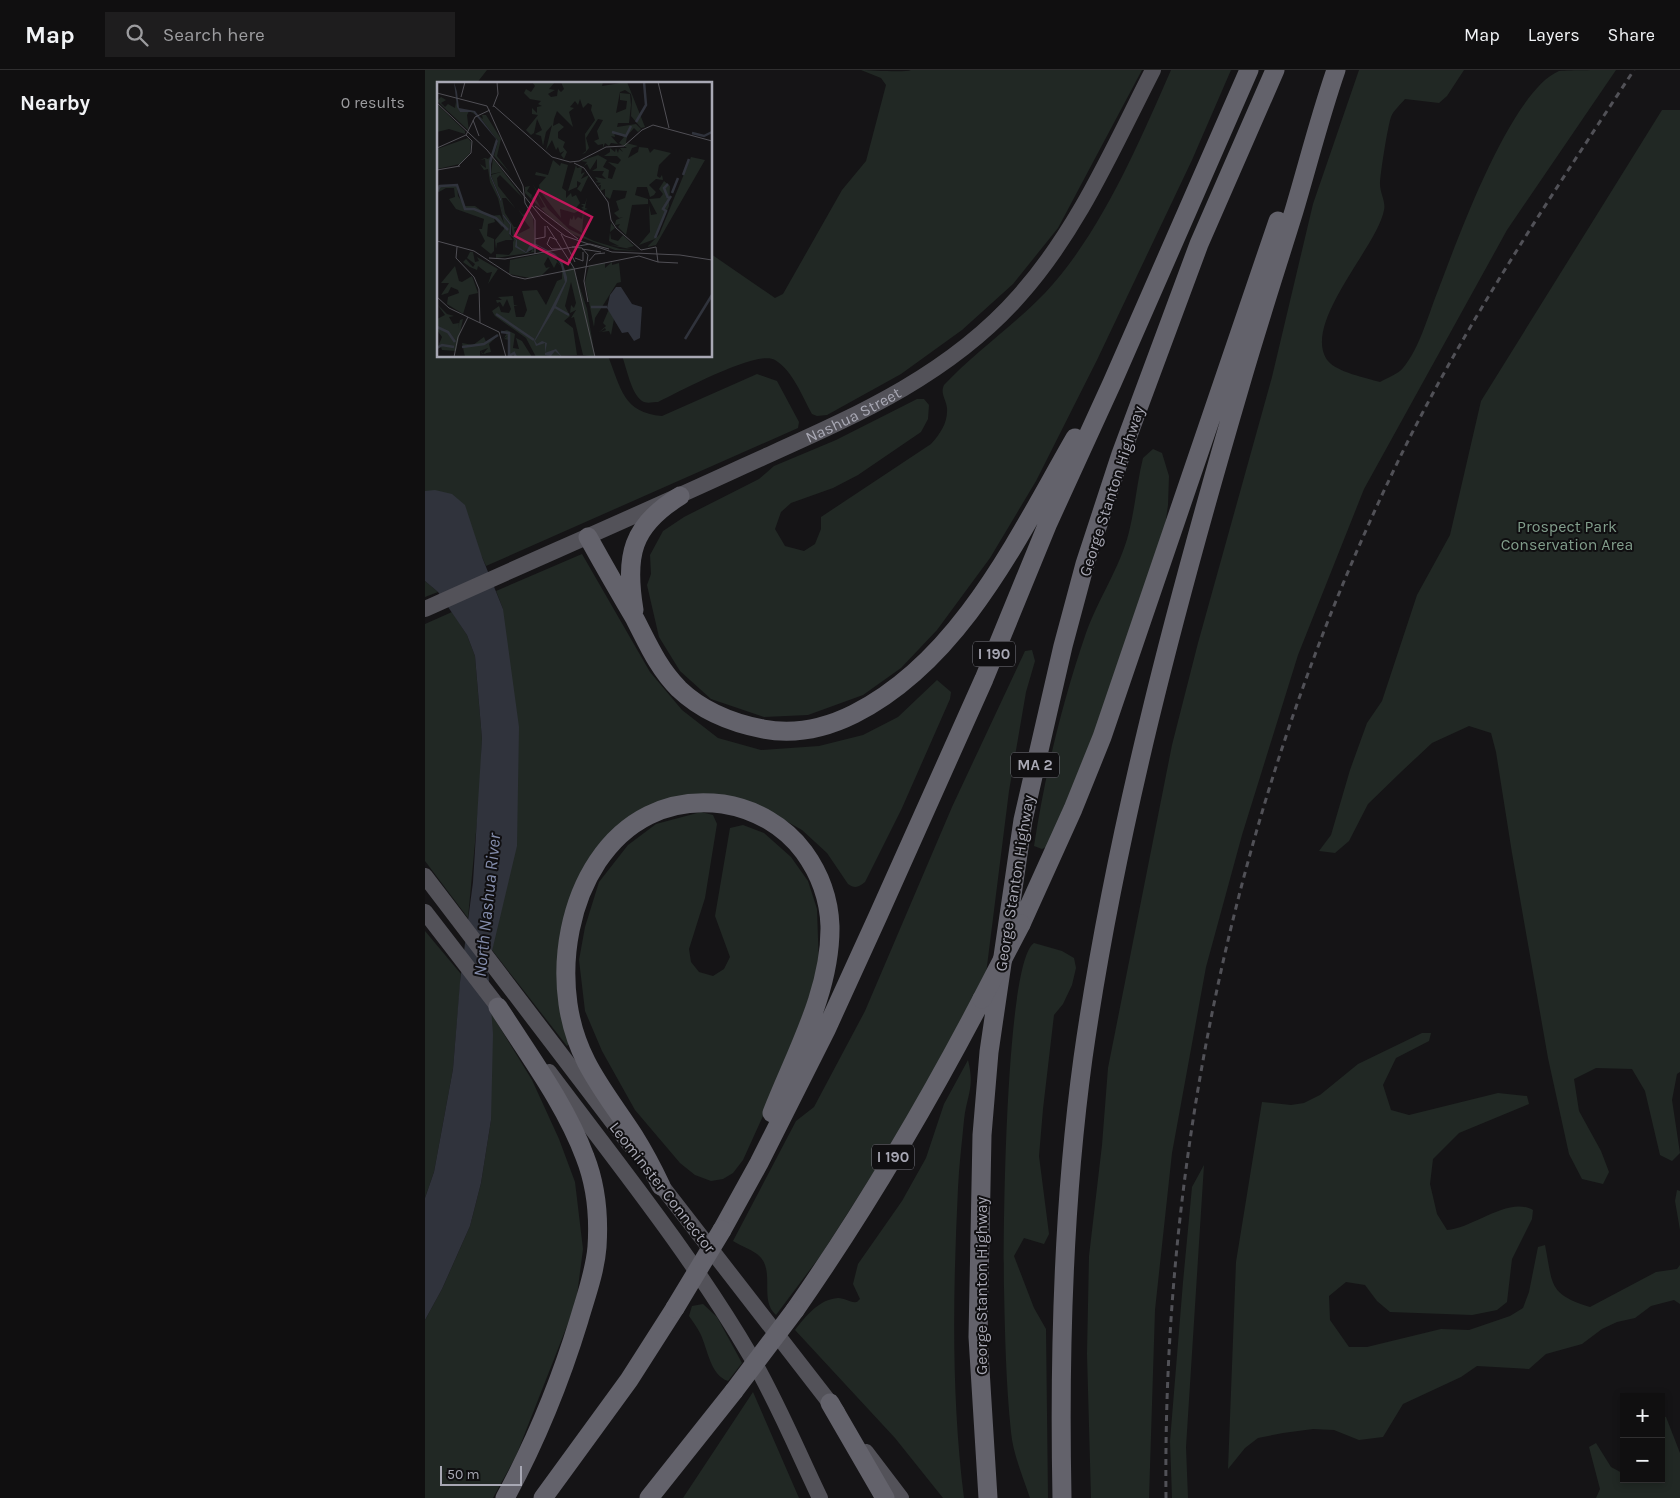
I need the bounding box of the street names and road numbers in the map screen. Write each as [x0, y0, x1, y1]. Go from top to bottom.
street label: Nashua Street [803, 383, 904, 447]
street label: George Stanton Highway [1075, 403, 1148, 579]
road number: I 190 [973, 642, 1015, 666]
road number: MA 2 [1011, 752, 1059, 778]
street label: George Stanton Highway [991, 793, 1038, 973]
street label: Leominster Connector [606, 1118, 720, 1257]
road number: I 190 [872, 1144, 914, 1170]
street label: George Stanton Highway [972, 1196, 991, 1375]

